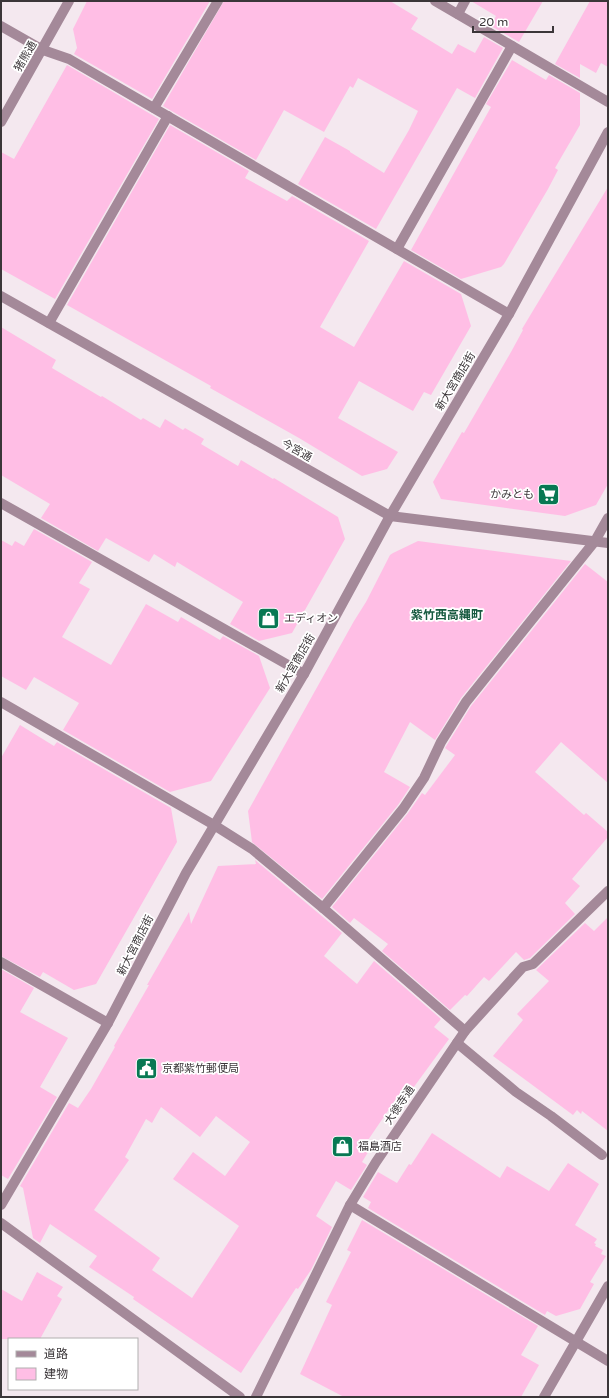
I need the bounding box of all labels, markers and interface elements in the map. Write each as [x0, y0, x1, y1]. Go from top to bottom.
scale bar [473, 8, 553, 34]
text: 20 m [479, 15, 508, 29]
street label: 猪熊通 [12, 39, 39, 74]
street label: 新大宮商店街 [433, 350, 478, 413]
street label: 今宮通 [279, 437, 314, 464]
supermarket icon: かみとも [536, 481, 562, 507]
place label: かみとも [490, 488, 534, 501]
shop icon: エディオン [256, 605, 282, 631]
district label: 紫竹西高縄町 [411, 608, 483, 622]
place label: エディオン [284, 612, 338, 625]
street label: 新大宮商店街 [273, 631, 318, 695]
street label: 新大宮商店街 [115, 913, 156, 978]
public building icon: 京都紫竹郵便局 [134, 1055, 160, 1081]
place label: 京都紫竹郵便局 [162, 1062, 239, 1075]
street label: 大徳寺通 [382, 1083, 417, 1127]
shop icon: 福島酒店 [330, 1133, 356, 1159]
place label: 福島酒店 [358, 1140, 402, 1153]
legend [8, 1338, 138, 1390]
text: 道路 [44, 1347, 68, 1361]
text: 建物 [44, 1367, 68, 1381]

